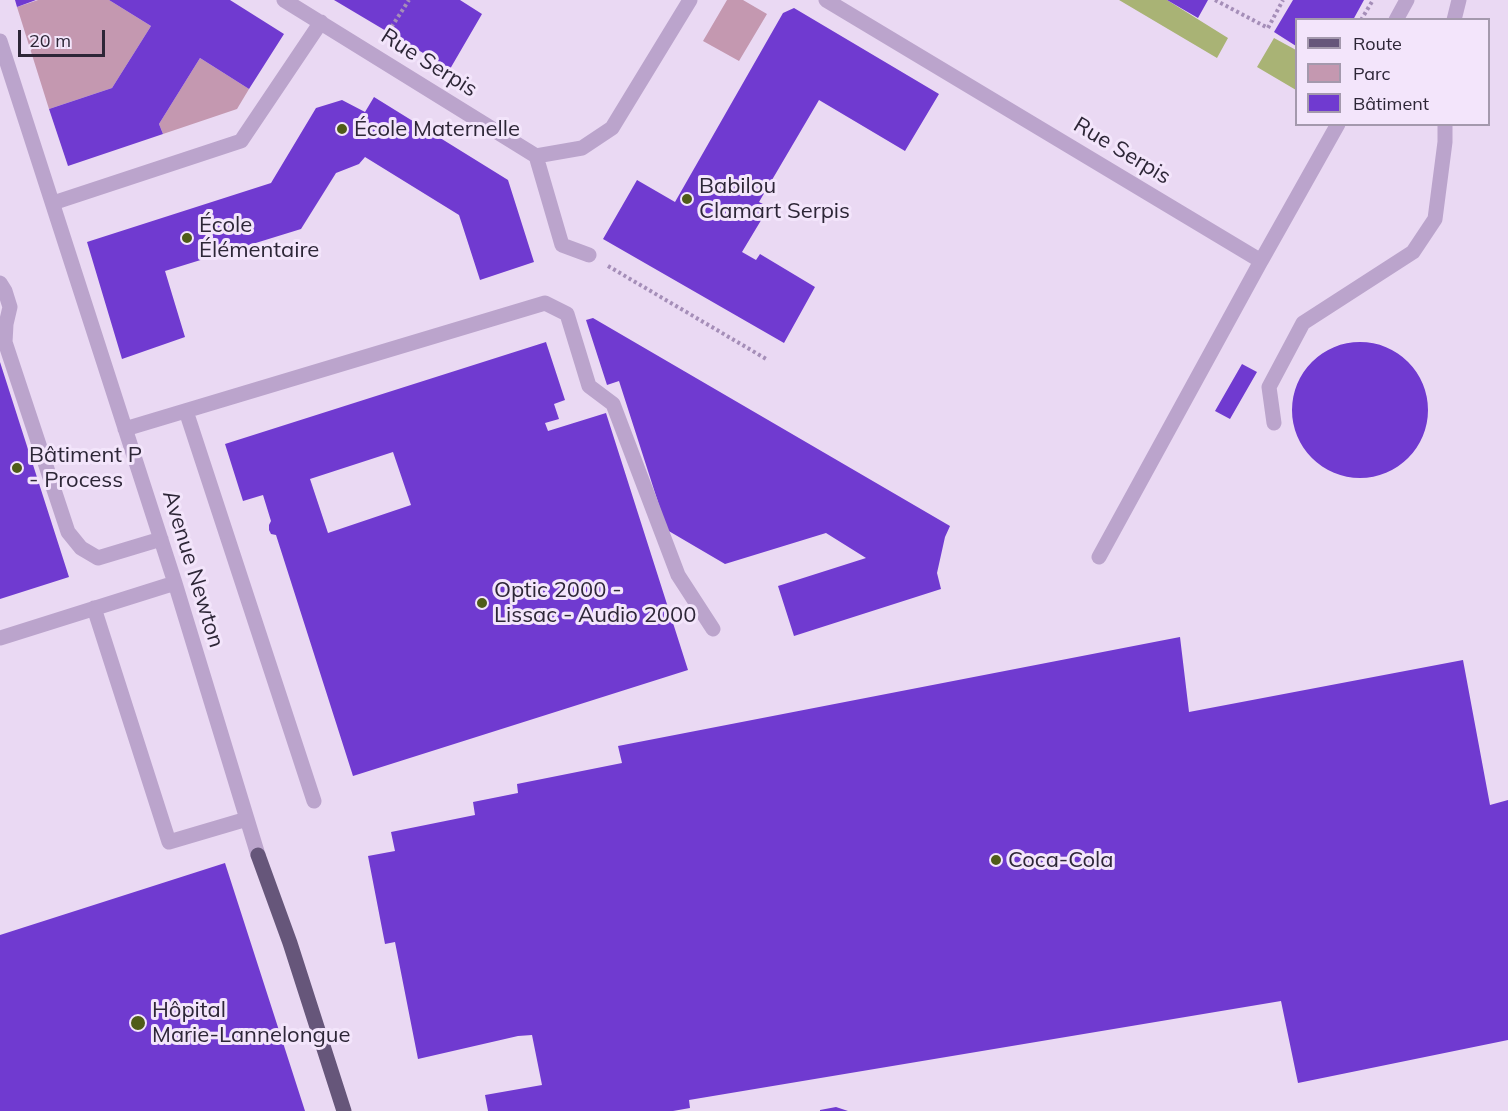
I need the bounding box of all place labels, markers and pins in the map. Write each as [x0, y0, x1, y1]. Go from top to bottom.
place label: École Maternelle [354, 116, 520, 142]
marker: École Maternelle [335, 122, 349, 136]
place label: Babilou Clamart Serpis [699, 173, 850, 224]
marker: Babilou Clamart Serpis [680, 192, 694, 206]
place label: École Élémentaire [199, 212, 319, 264]
marker: École Élémentaire [180, 231, 194, 245]
place label: Bâtiment P - Process [29, 442, 142, 494]
marker: Bâtiment P - Process [10, 461, 24, 475]
place label: Optic 2000 - Lissac - Audio 2000 [494, 577, 696, 628]
marker: Optic 2000 - Lissac - Audio 2000 [475, 596, 489, 610]
place label: Coca-Cola [1008, 847, 1114, 873]
marker: Coca-Cola [989, 853, 1003, 867]
place label: Hôpital Marie-Lannelongue [152, 997, 350, 1048]
marker: Hôpital Marie-Lannelongue [129, 1014, 147, 1032]

